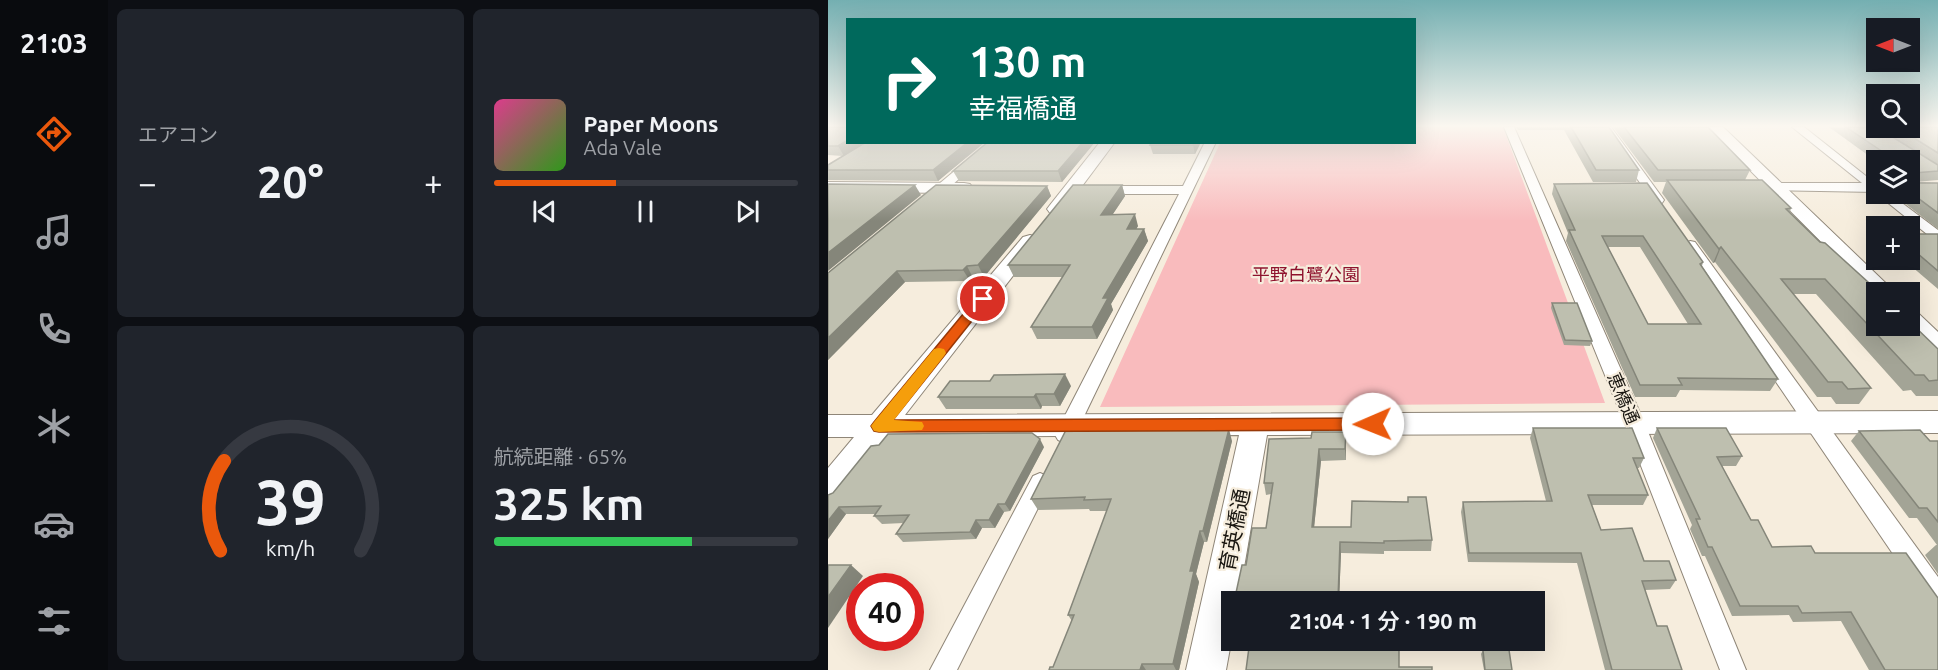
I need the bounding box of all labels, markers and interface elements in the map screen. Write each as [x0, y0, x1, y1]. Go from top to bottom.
north arrow [1866, 18, 1920, 72]
map controls [1866, 18, 1920, 336]
text: 21:03 [20, 28, 88, 58]
text: 130 m [969, 38, 1086, 85]
icon: right [870, 42, 948, 120]
button: search [1866, 84, 1920, 138]
text: 幸福橋通 [969, 93, 1077, 123]
text: Paper Moons [584, 111, 718, 136]
icon: directions [33, 113, 75, 155]
text: エアコン [138, 123, 218, 146]
text: Ada Vale [584, 136, 662, 159]
button: layers [1866, 150, 1920, 204]
text: 20° [257, 156, 324, 207]
text: − [138, 164, 157, 201]
text: + [424, 164, 443, 201]
icon: previous [528, 195, 561, 228]
icon: pause [629, 195, 662, 228]
icon: next [731, 195, 764, 228]
icon: music [33, 211, 75, 253]
button: + [1866, 216, 1920, 270]
park label: 平野白鷺公園 [1252, 264, 1360, 284]
pin [957, 273, 1008, 324]
icon: arrive [966, 282, 999, 315]
button: − [1866, 282, 1920, 336]
icon: phone [33, 308, 75, 350]
street label: 恵橋通 [1604, 369, 1644, 427]
position arrow [1341, 392, 1405, 456]
icon: climate [33, 405, 75, 447]
text: 航続距離 · 65% [494, 445, 627, 468]
text: 39 [255, 467, 325, 537]
text: 325 km [494, 478, 644, 529]
street label: 育英橋通 [1214, 486, 1254, 574]
icon: car [33, 503, 75, 545]
text: km/h [265, 536, 315, 560]
speed limit sign: 40 [846, 573, 924, 651]
icon: filters [33, 600, 75, 642]
text: 21:04 · 1 分 · 190 m [1289, 608, 1477, 633]

